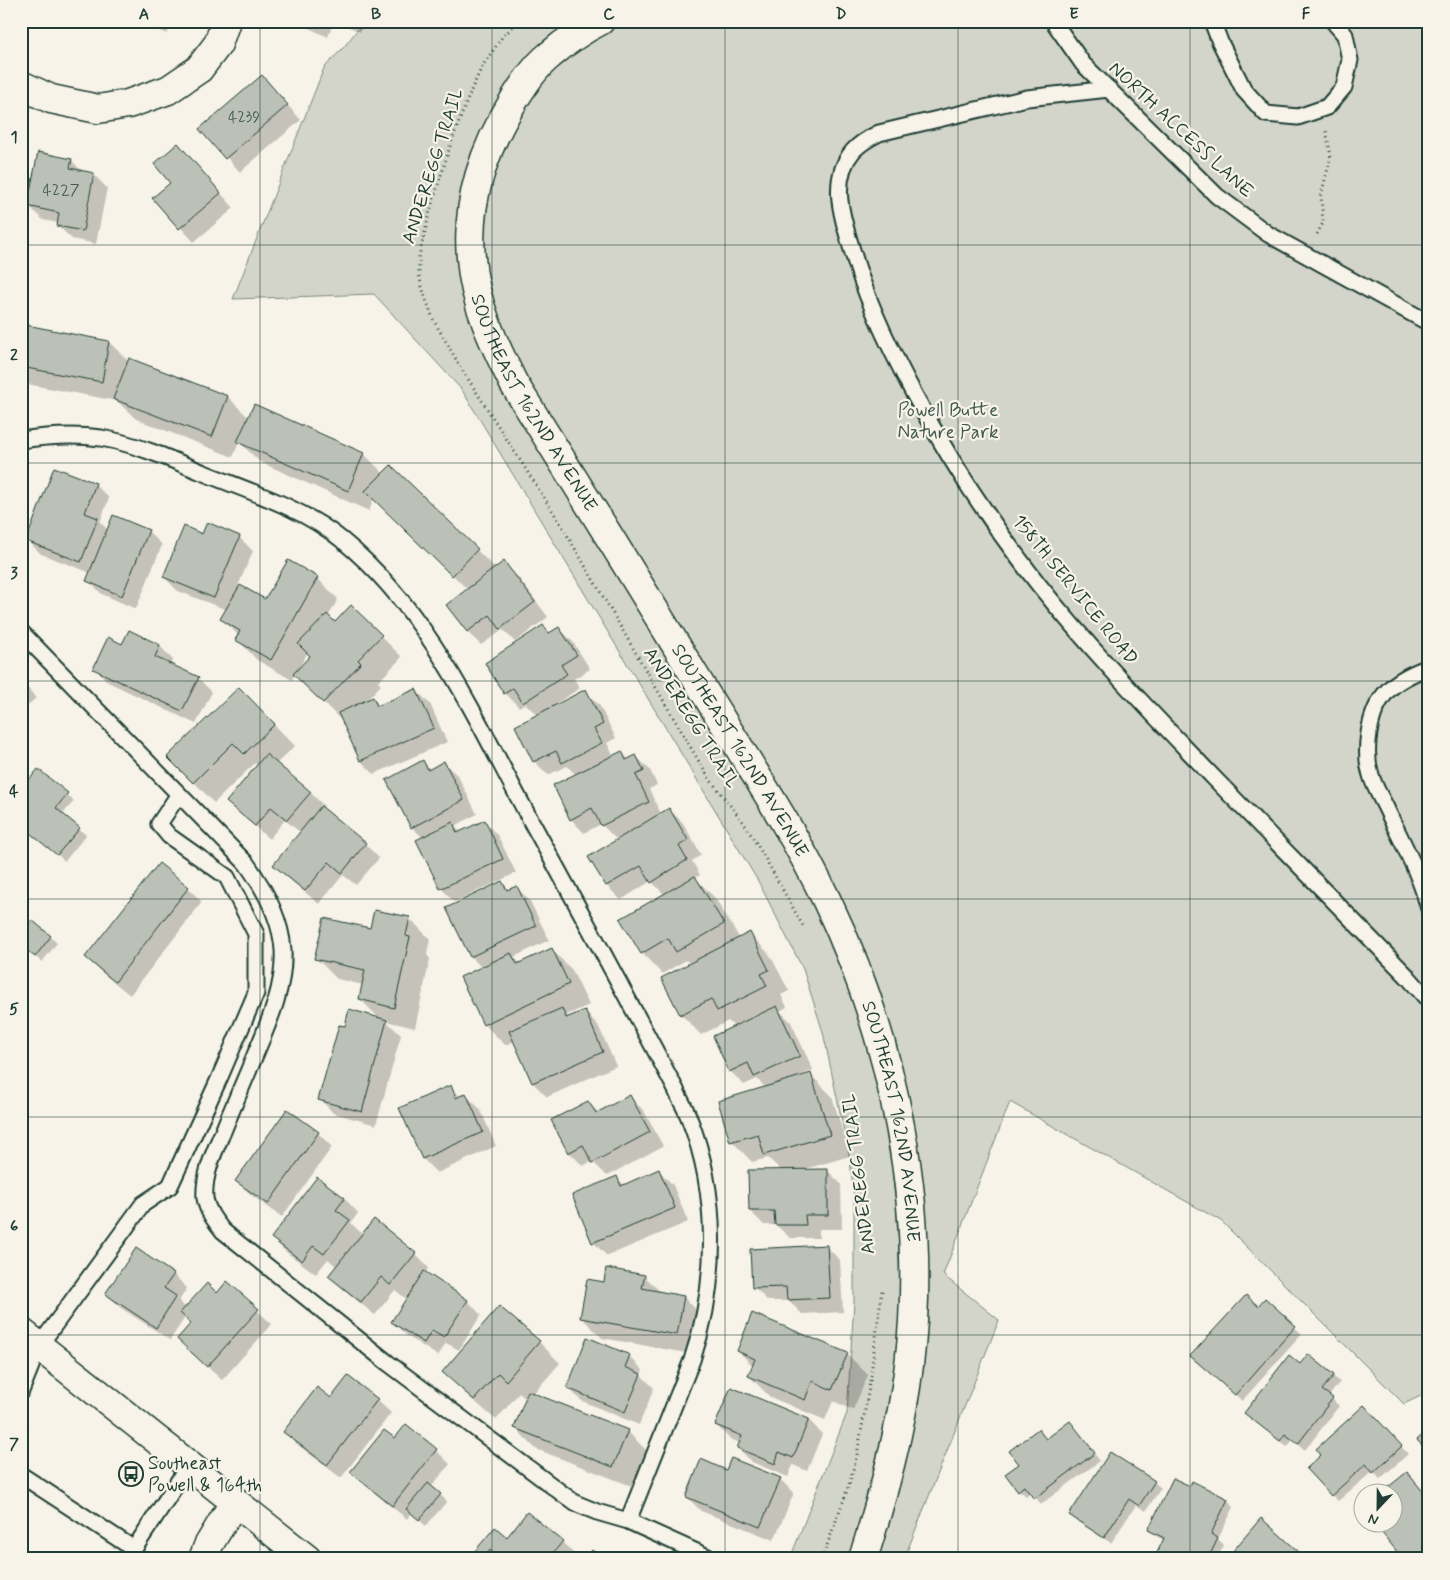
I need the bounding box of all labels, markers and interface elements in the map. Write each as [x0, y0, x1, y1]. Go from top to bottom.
text: A [139, 4, 149, 25]
text: B [371, 4, 381, 25]
text: C [603, 4, 615, 25]
text: D [835, 4, 847, 25]
text: E [1069, 4, 1079, 25]
text: F [1302, 4, 1311, 25]
street label: NORTH ACCESS LANE [1103, 56, 1259, 204]
street label: ANDEREGG TRAIL [396, 85, 470, 247]
house number: 4239 [228, 107, 260, 128]
text: 1 [10, 127, 18, 148]
house number: 4227 [42, 180, 80, 201]
street label: SOUTHEAST 162ND AVENUE [465, 291, 603, 516]
text: 2 [10, 345, 18, 366]
park label: Powell Butte Nature Park [897, 398, 999, 445]
street label: 158TH SERVICE ROAD [1007, 510, 1143, 670]
text: 3 [10, 563, 18, 584]
street label: SOUTHEAST 162ND AVENUE [666, 639, 815, 862]
street label: ANDEREGG TRAIL [637, 643, 745, 793]
text: 4 [9, 781, 19, 802]
street label: SOUTHEAST 162ND AVENUE [856, 998, 926, 1243]
text: 5 [9, 999, 19, 1020]
street label: ANDEREGG TRAIL [837, 1092, 881, 1256]
text: 6 [10, 1216, 18, 1237]
text: 7 [9, 1434, 19, 1455]
place label: Southeast Powell & 164th [148, 1451, 262, 1498]
bus stop icon: Southeast Powell & 164th [118, 1461, 144, 1487]
north arrow [1352, 1482, 1402, 1532]
text: N [1366, 1509, 1381, 1529]

